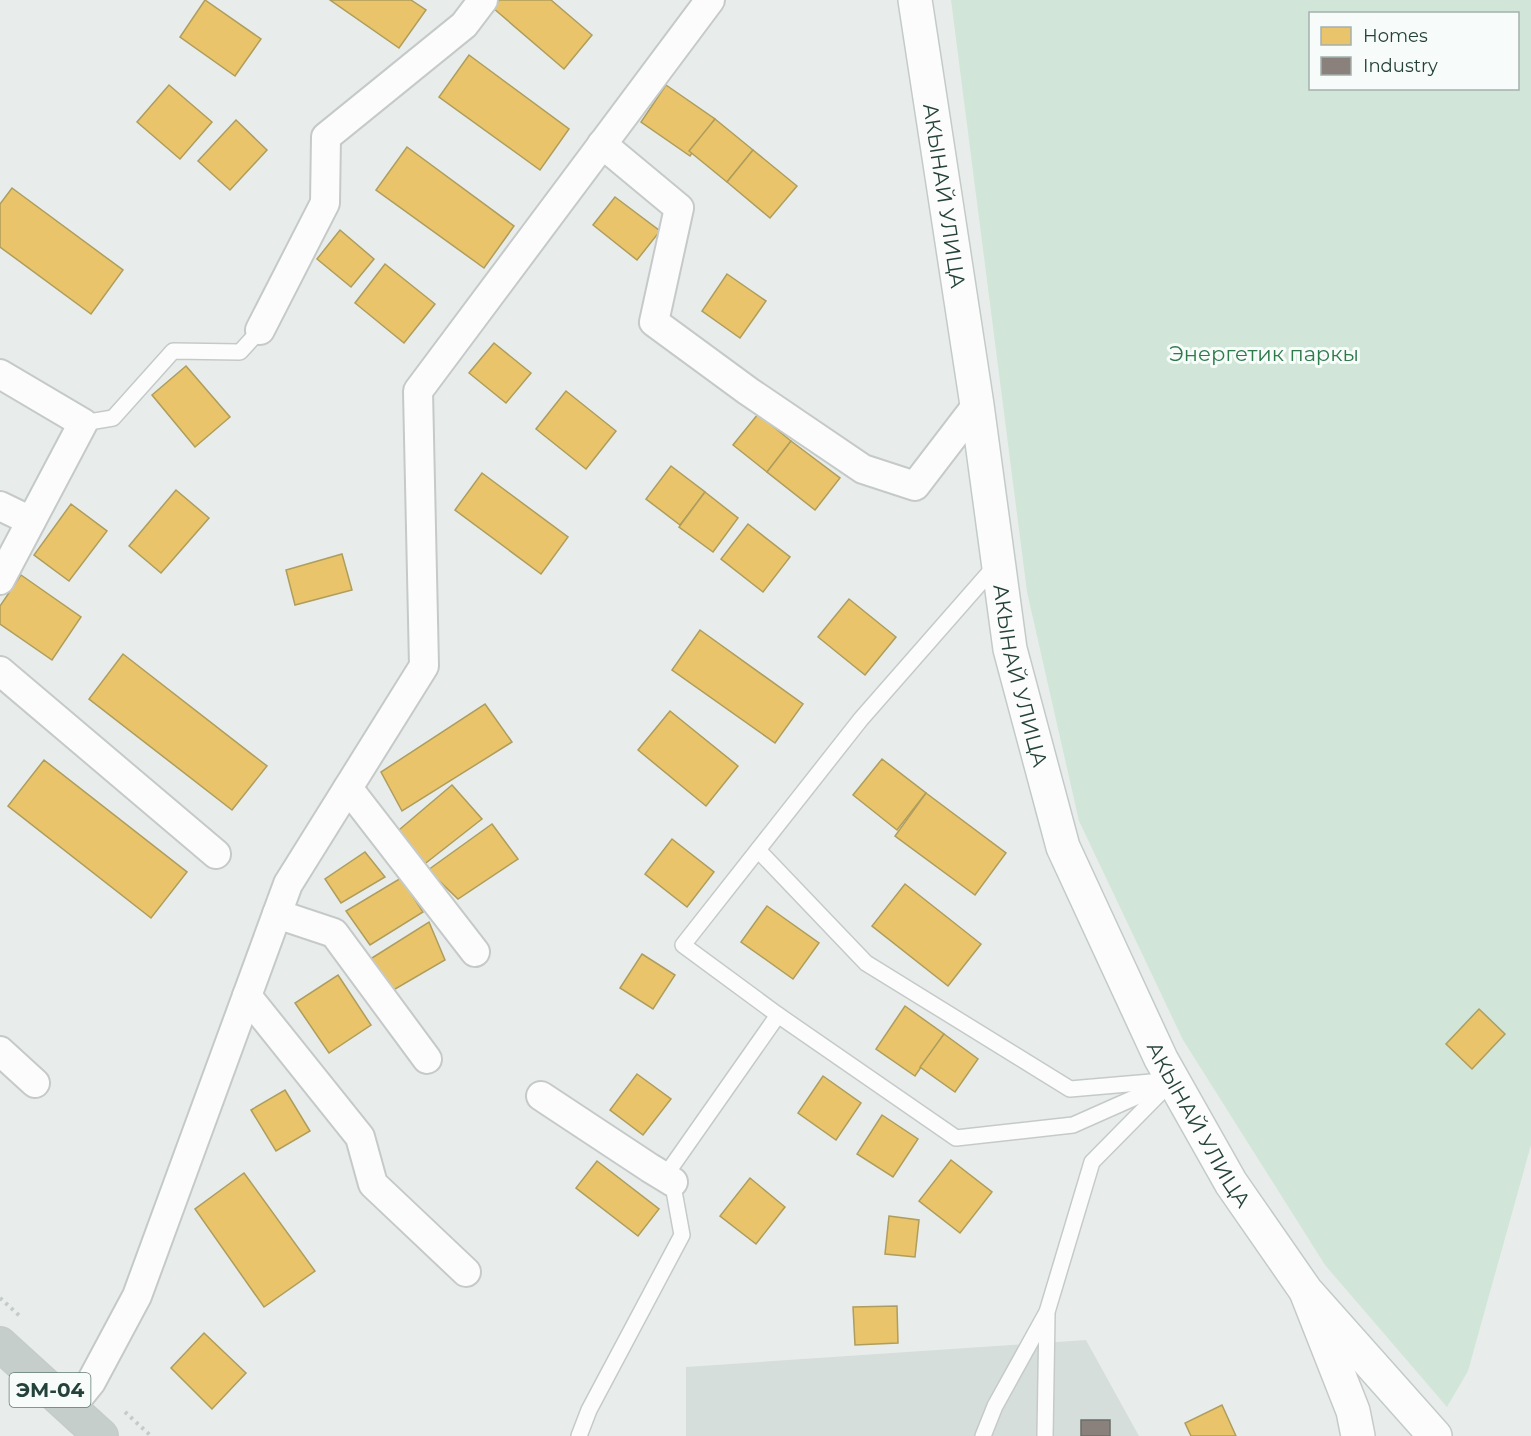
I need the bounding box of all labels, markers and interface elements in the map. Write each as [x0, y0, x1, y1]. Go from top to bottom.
legend [1309, 12, 1519, 90]
text: Homes [1363, 25, 1428, 47]
text: Industry [1363, 55, 1438, 77]
street label: АКЫНАЙ УЛИЦА [918, 101, 972, 290]
park label: Энергетик паркы [1169, 341, 1359, 366]
street label: АКЫНАЙ УЛИЦА [989, 583, 1054, 770]
street label: АКЫНАЙ УЛИЦА [1142, 1038, 1257, 1212]
road number: ЭМ-04 [10, 1373, 90, 1407]

